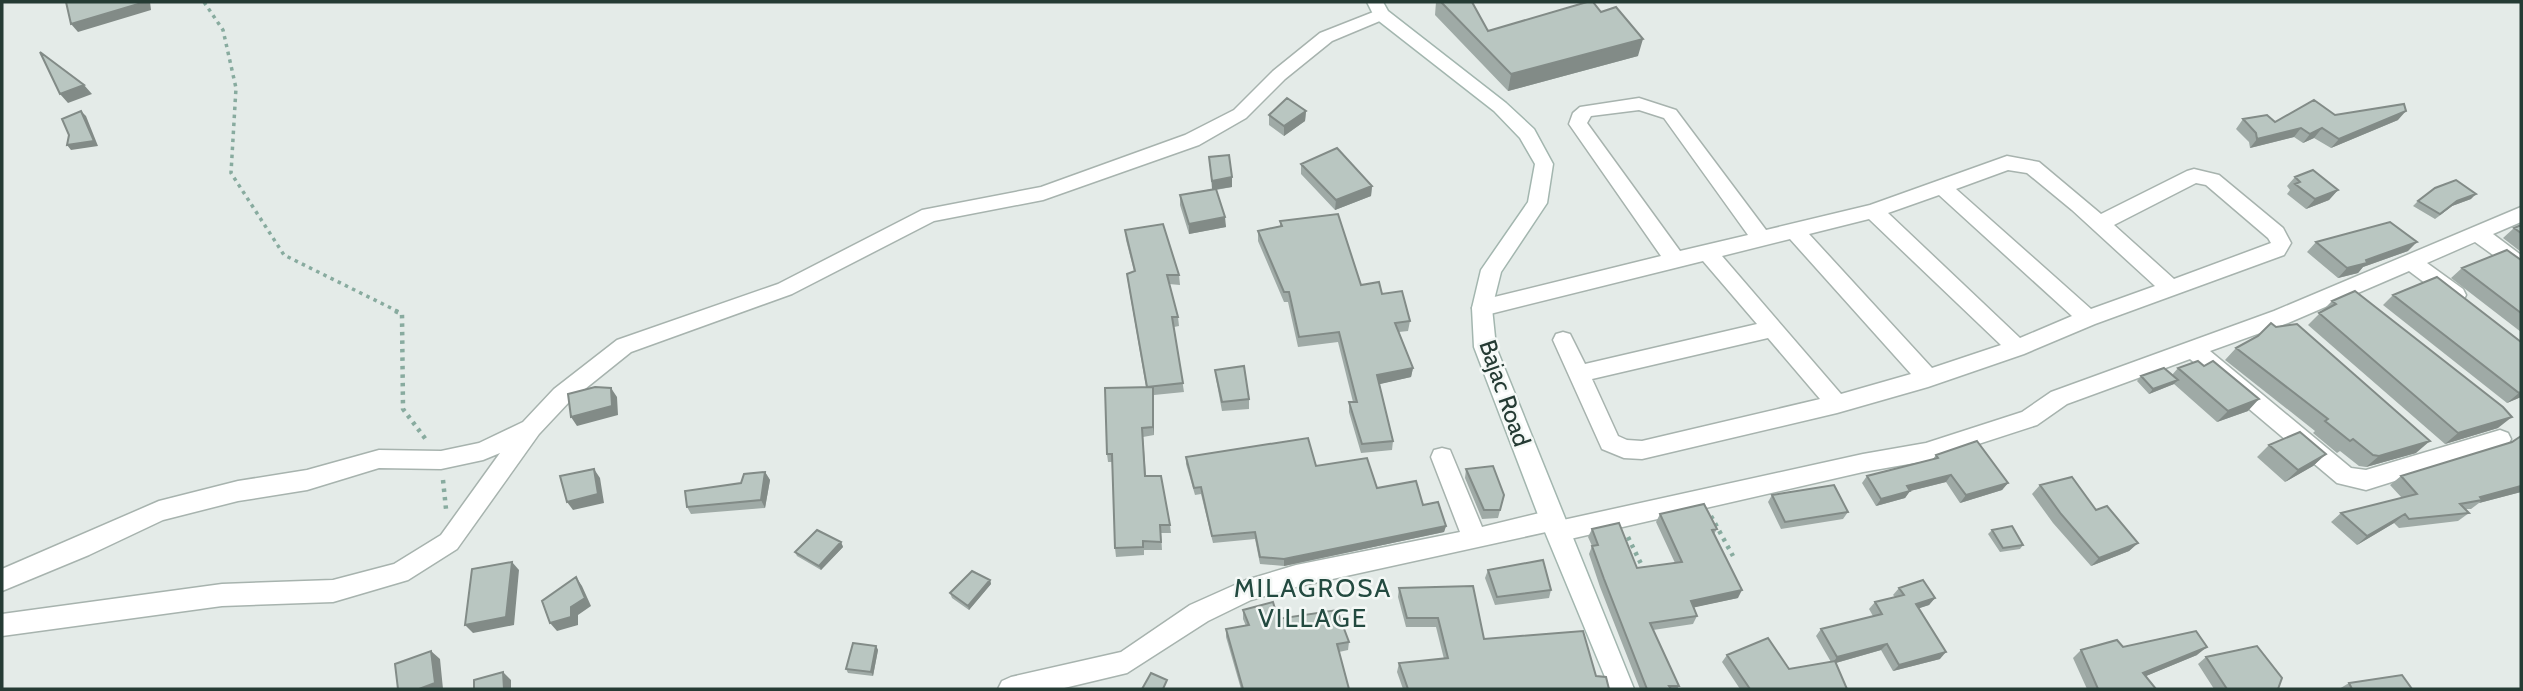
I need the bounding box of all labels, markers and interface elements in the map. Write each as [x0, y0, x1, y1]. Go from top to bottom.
street label: Bajac Road [1473, 336, 1537, 450]
district label: MILAGROSA VILLAGE [1234, 572, 1392, 634]

